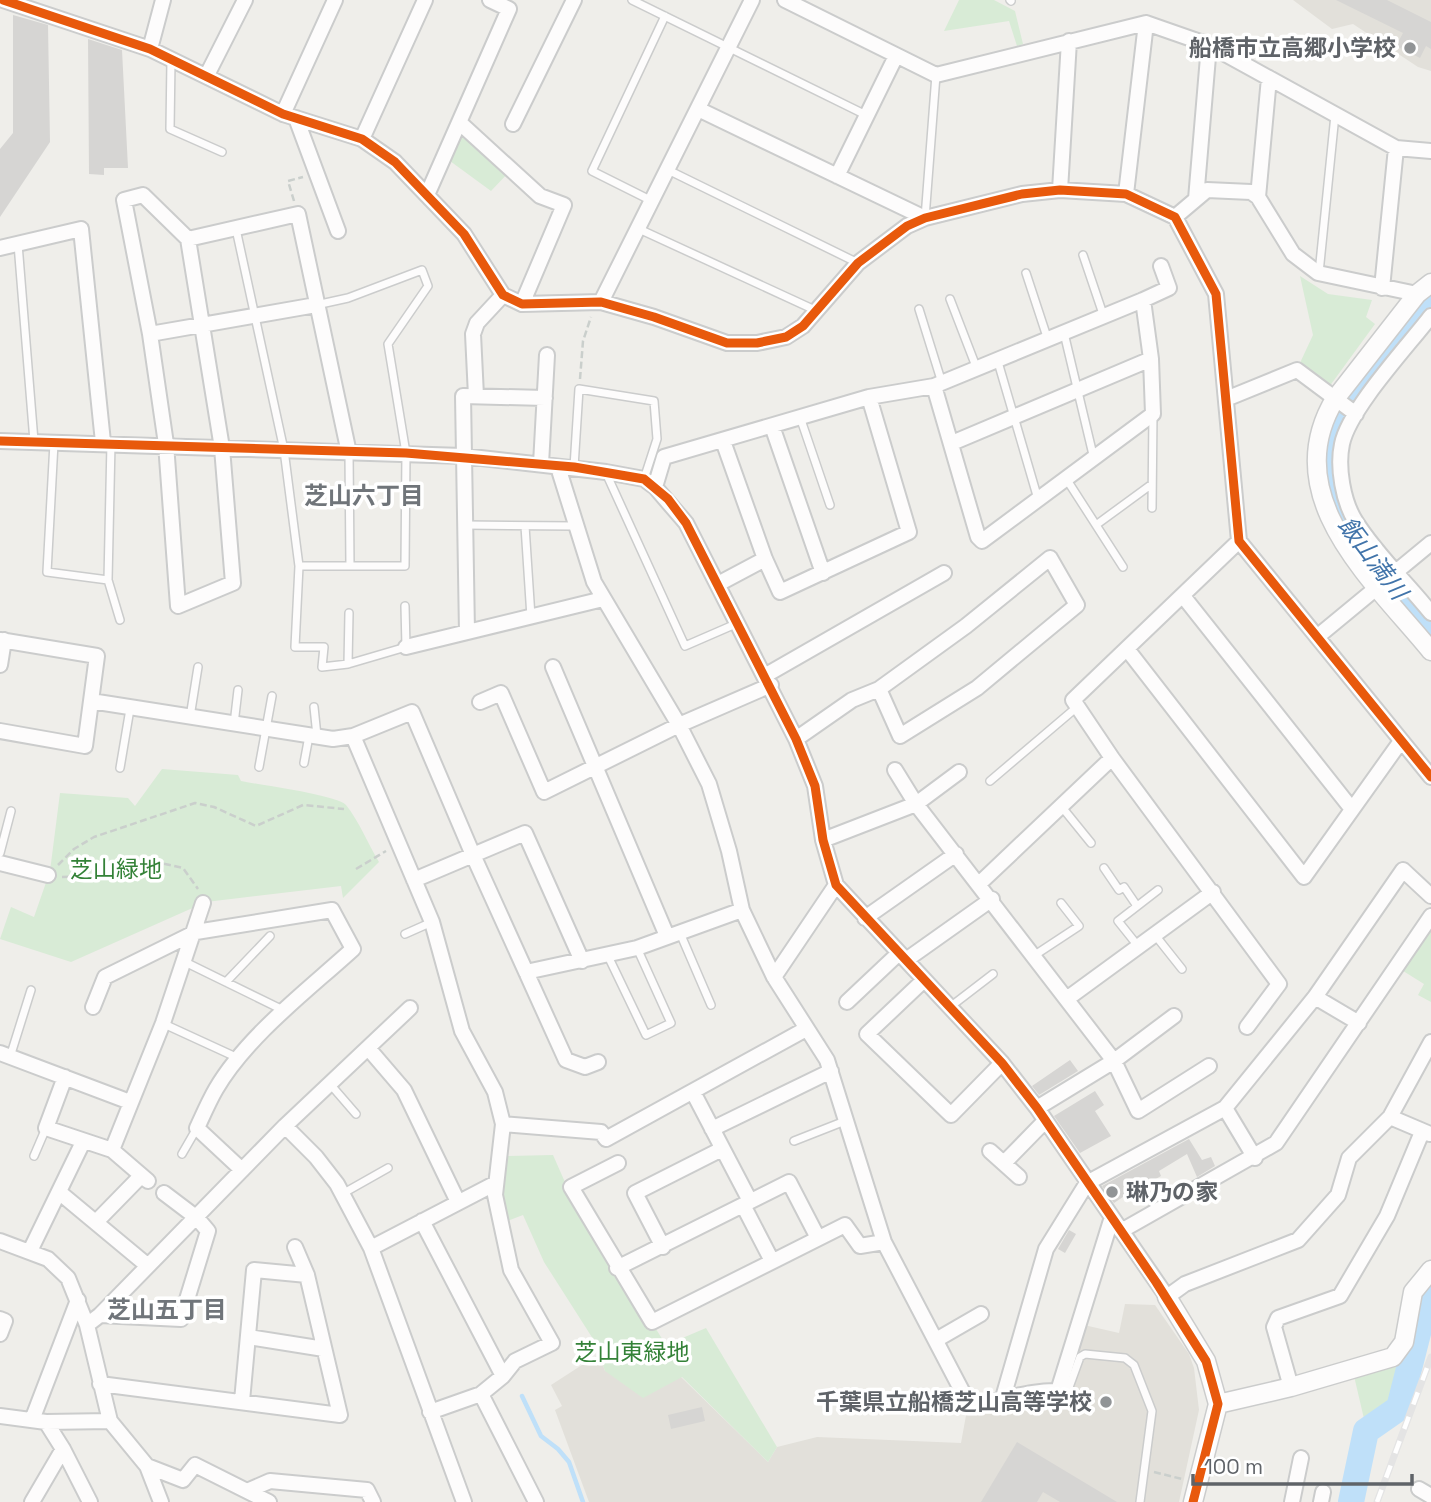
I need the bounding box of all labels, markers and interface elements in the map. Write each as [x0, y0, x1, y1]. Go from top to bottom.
place label: 船橋市立高郷小学校 [1189, 33, 1396, 63]
marker: 船橋市立高郷小学校 [1402, 40, 1418, 56]
district label: 芝山六丁目 [304, 480, 424, 511]
water label: 飯山満川 [1332, 510, 1416, 608]
park label: 芝山緑地 [70, 854, 162, 884]
place label: 琳乃の家 [1126, 1177, 1218, 1207]
marker: 琳乃の家 [1104, 1184, 1120, 1200]
district label: 芝山五丁目 [107, 1294, 227, 1325]
park label: 芝山東緑地 [575, 1337, 690, 1367]
place label: 千葉県立船橋芝山高等学校 [816, 1387, 1092, 1417]
marker: 千葉県立船橋芝山高等学校 [1098, 1394, 1114, 1410]
scale bar [1193, 1442, 1412, 1486]
text: 100 m [1204, 1453, 1263, 1480]

